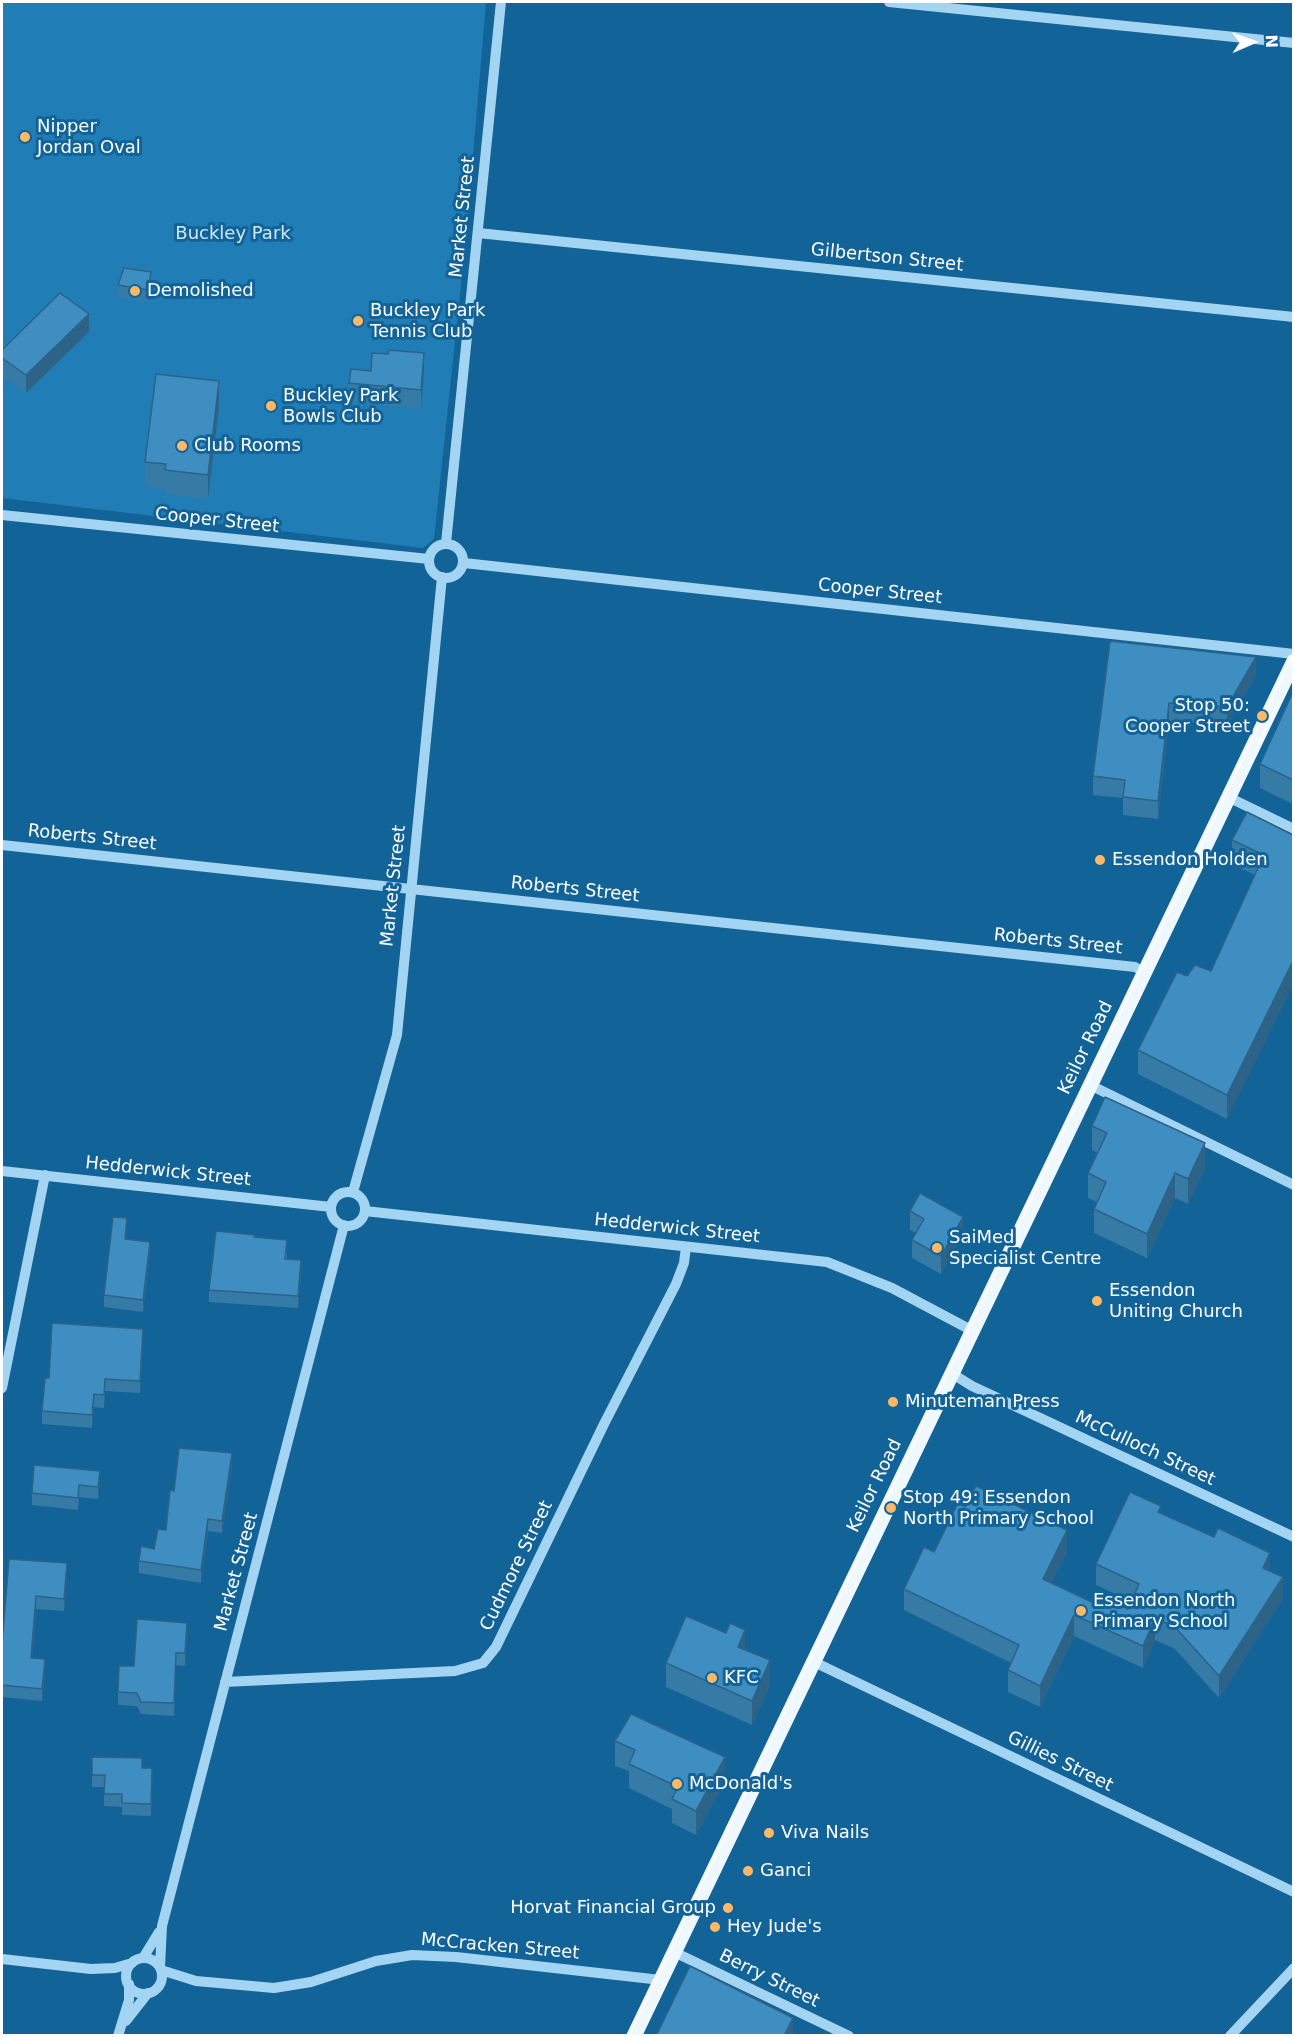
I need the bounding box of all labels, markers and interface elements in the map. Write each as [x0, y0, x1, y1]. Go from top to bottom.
north arrow [1223, 12, 1283, 72]
text: N [1262, 34, 1281, 48]
place label: Nipper Jordan Oval [37, 116, 141, 158]
marker: Nipper Jordan Oval [18, 130, 32, 144]
street label: Market Street [446, 155, 480, 279]
park label: Buckley Park [175, 223, 291, 245]
street label: Gilbertson Street [810, 239, 964, 277]
place label: Demolished [147, 280, 254, 302]
marker: Demolished [128, 284, 142, 298]
place label: Buckley Park Tennis Club [370, 300, 485, 342]
marker: Buckley Park Tennis Club [351, 314, 365, 328]
place label: Buckley Park Bowls Club [283, 385, 398, 428]
marker: Buckley Park Bowls Club [264, 399, 278, 413]
place label: Club Rooms [194, 435, 301, 457]
marker: Club Rooms [175, 439, 189, 453]
street label: Cooper Street [154, 504, 280, 538]
street label: Cooper Street [817, 575, 943, 609]
place label: Stop 50: Cooper Street [1125, 695, 1250, 738]
marker: Stop 50: Cooper Street [1255, 709, 1269, 723]
street label: Roberts Street [26, 820, 158, 856]
street label: Market Street [377, 824, 411, 948]
place label: Essendon Holden [1112, 849, 1268, 871]
marker: Essendon Holden [1093, 853, 1107, 867]
street label: Roberts Street [509, 872, 641, 908]
street label: Roberts Street [992, 924, 1124, 960]
street label: Keilor Road [1054, 998, 1118, 1098]
street label: Hedderwick Street [84, 1153, 252, 1191]
street label: Hedderwick Street [593, 1210, 761, 1248]
place label: SaiMed Specialist Centre [949, 1227, 1101, 1270]
marker: SaiMed Specialist Centre [930, 1241, 944, 1255]
place label: Essendon Uniting Church [1109, 1280, 1243, 1322]
marker: Essendon Uniting Church [1090, 1294, 1104, 1308]
place label: Minuteman Press [905, 1391, 1060, 1413]
marker: Minuteman Press [886, 1395, 900, 1409]
street label: McCulloch Street [1071, 1407, 1219, 1491]
street label: Keilor Road [843, 1436, 907, 1536]
place label: Stop 49: Essendon North Primary School [903, 1487, 1094, 1530]
street label: Cudmore Street [476, 1497, 558, 1635]
marker: Stop 49: Essendon North Primary School [884, 1501, 898, 1515]
street label: Market Street [211, 1510, 263, 1634]
place label: Essendon North Primary School [1093, 1590, 1236, 1632]
marker: Essendon North Primary School [1074, 1604, 1088, 1618]
place label: KFC [724, 1667, 759, 1689]
marker: KFC [705, 1671, 719, 1685]
street label: Gillies Street [1004, 1727, 1116, 1797]
place label: McDonald's [689, 1773, 792, 1795]
marker: McDonald's [670, 1777, 684, 1791]
place label: Viva Nails [781, 1822, 869, 1844]
marker: Viva Nails [762, 1826, 776, 1840]
place label: Ganci [760, 1860, 811, 1882]
marker: Ganci [741, 1864, 755, 1878]
place label: Horvat Financial Group [510, 1897, 716, 1919]
marker: Horvat Financial Group [721, 1901, 735, 1915]
place label: Hey Jude's [727, 1916, 822, 1938]
marker: Hey Jude's [708, 1920, 722, 1934]
street label: McCracken Street [420, 1929, 580, 1965]
street label: Berry Street [715, 1945, 823, 2013]

